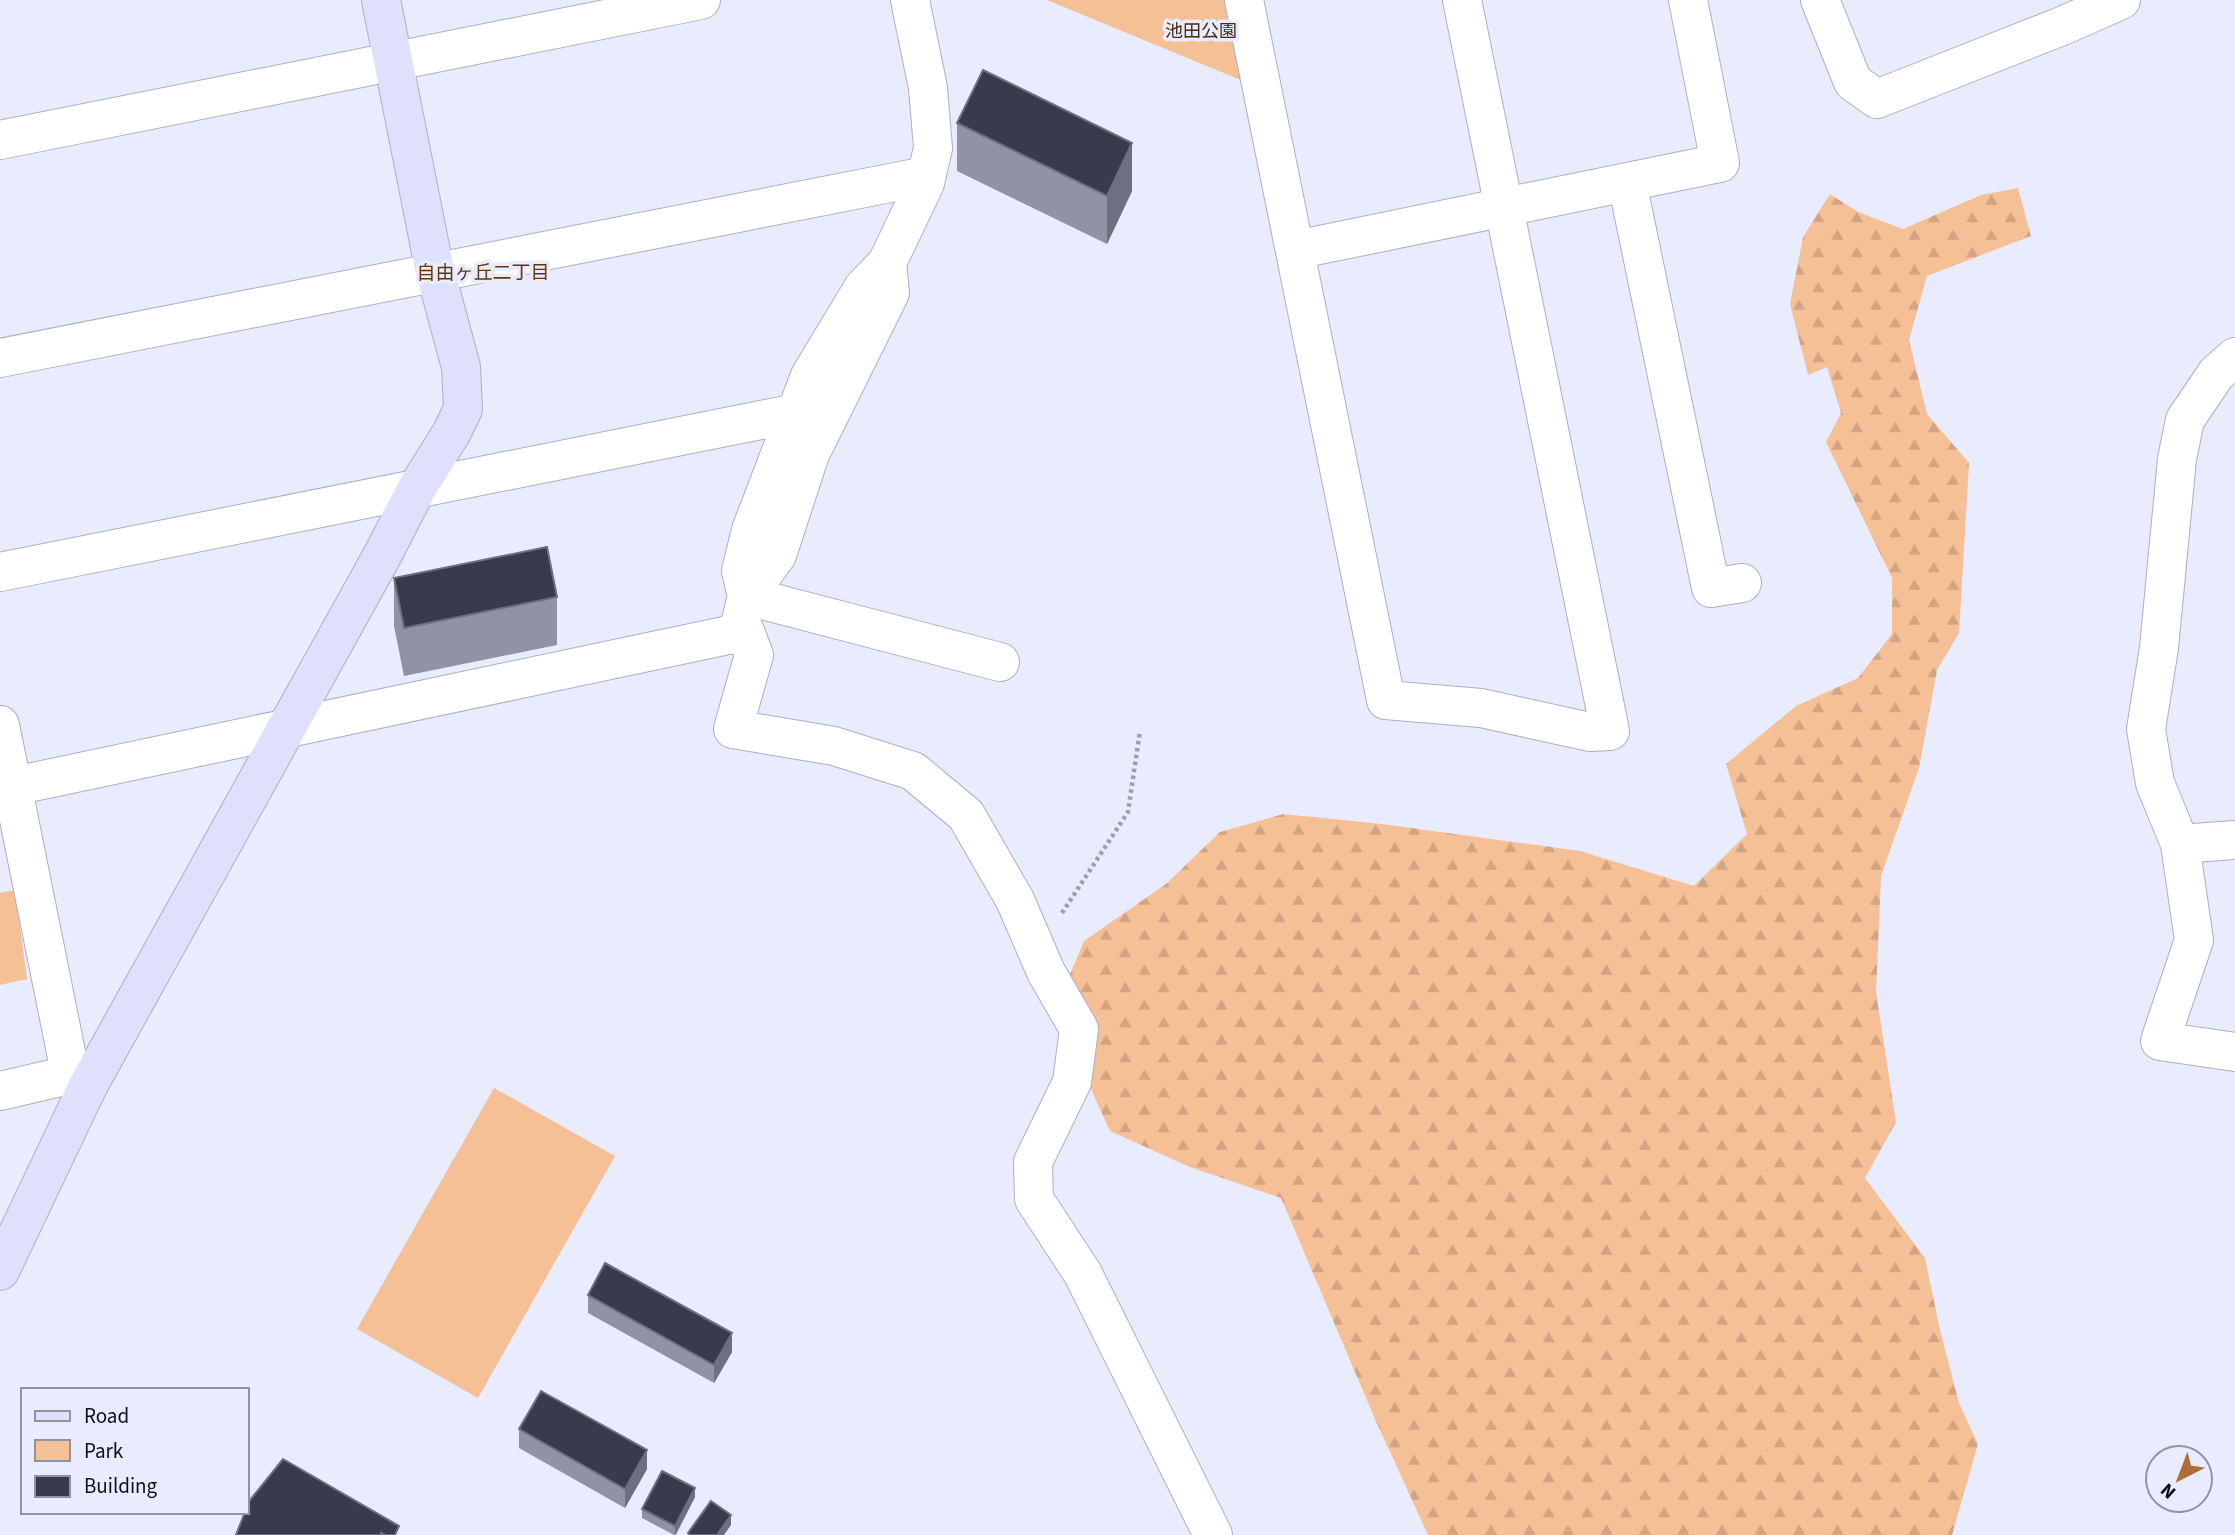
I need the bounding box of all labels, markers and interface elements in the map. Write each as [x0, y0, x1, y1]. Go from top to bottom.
park label: 池田公園 [1165, 19, 1237, 44]
district label: 自由ヶ丘二丁目 [416, 260, 550, 287]
legend [21, 1388, 248, 1514]
text: Road [84, 1401, 129, 1431]
text: Park [84, 1436, 124, 1466]
north arrow [2144, 1444, 2214, 1514]
text: Building [84, 1471, 158, 1501]
text: N [2155, 1476, 2182, 1505]

